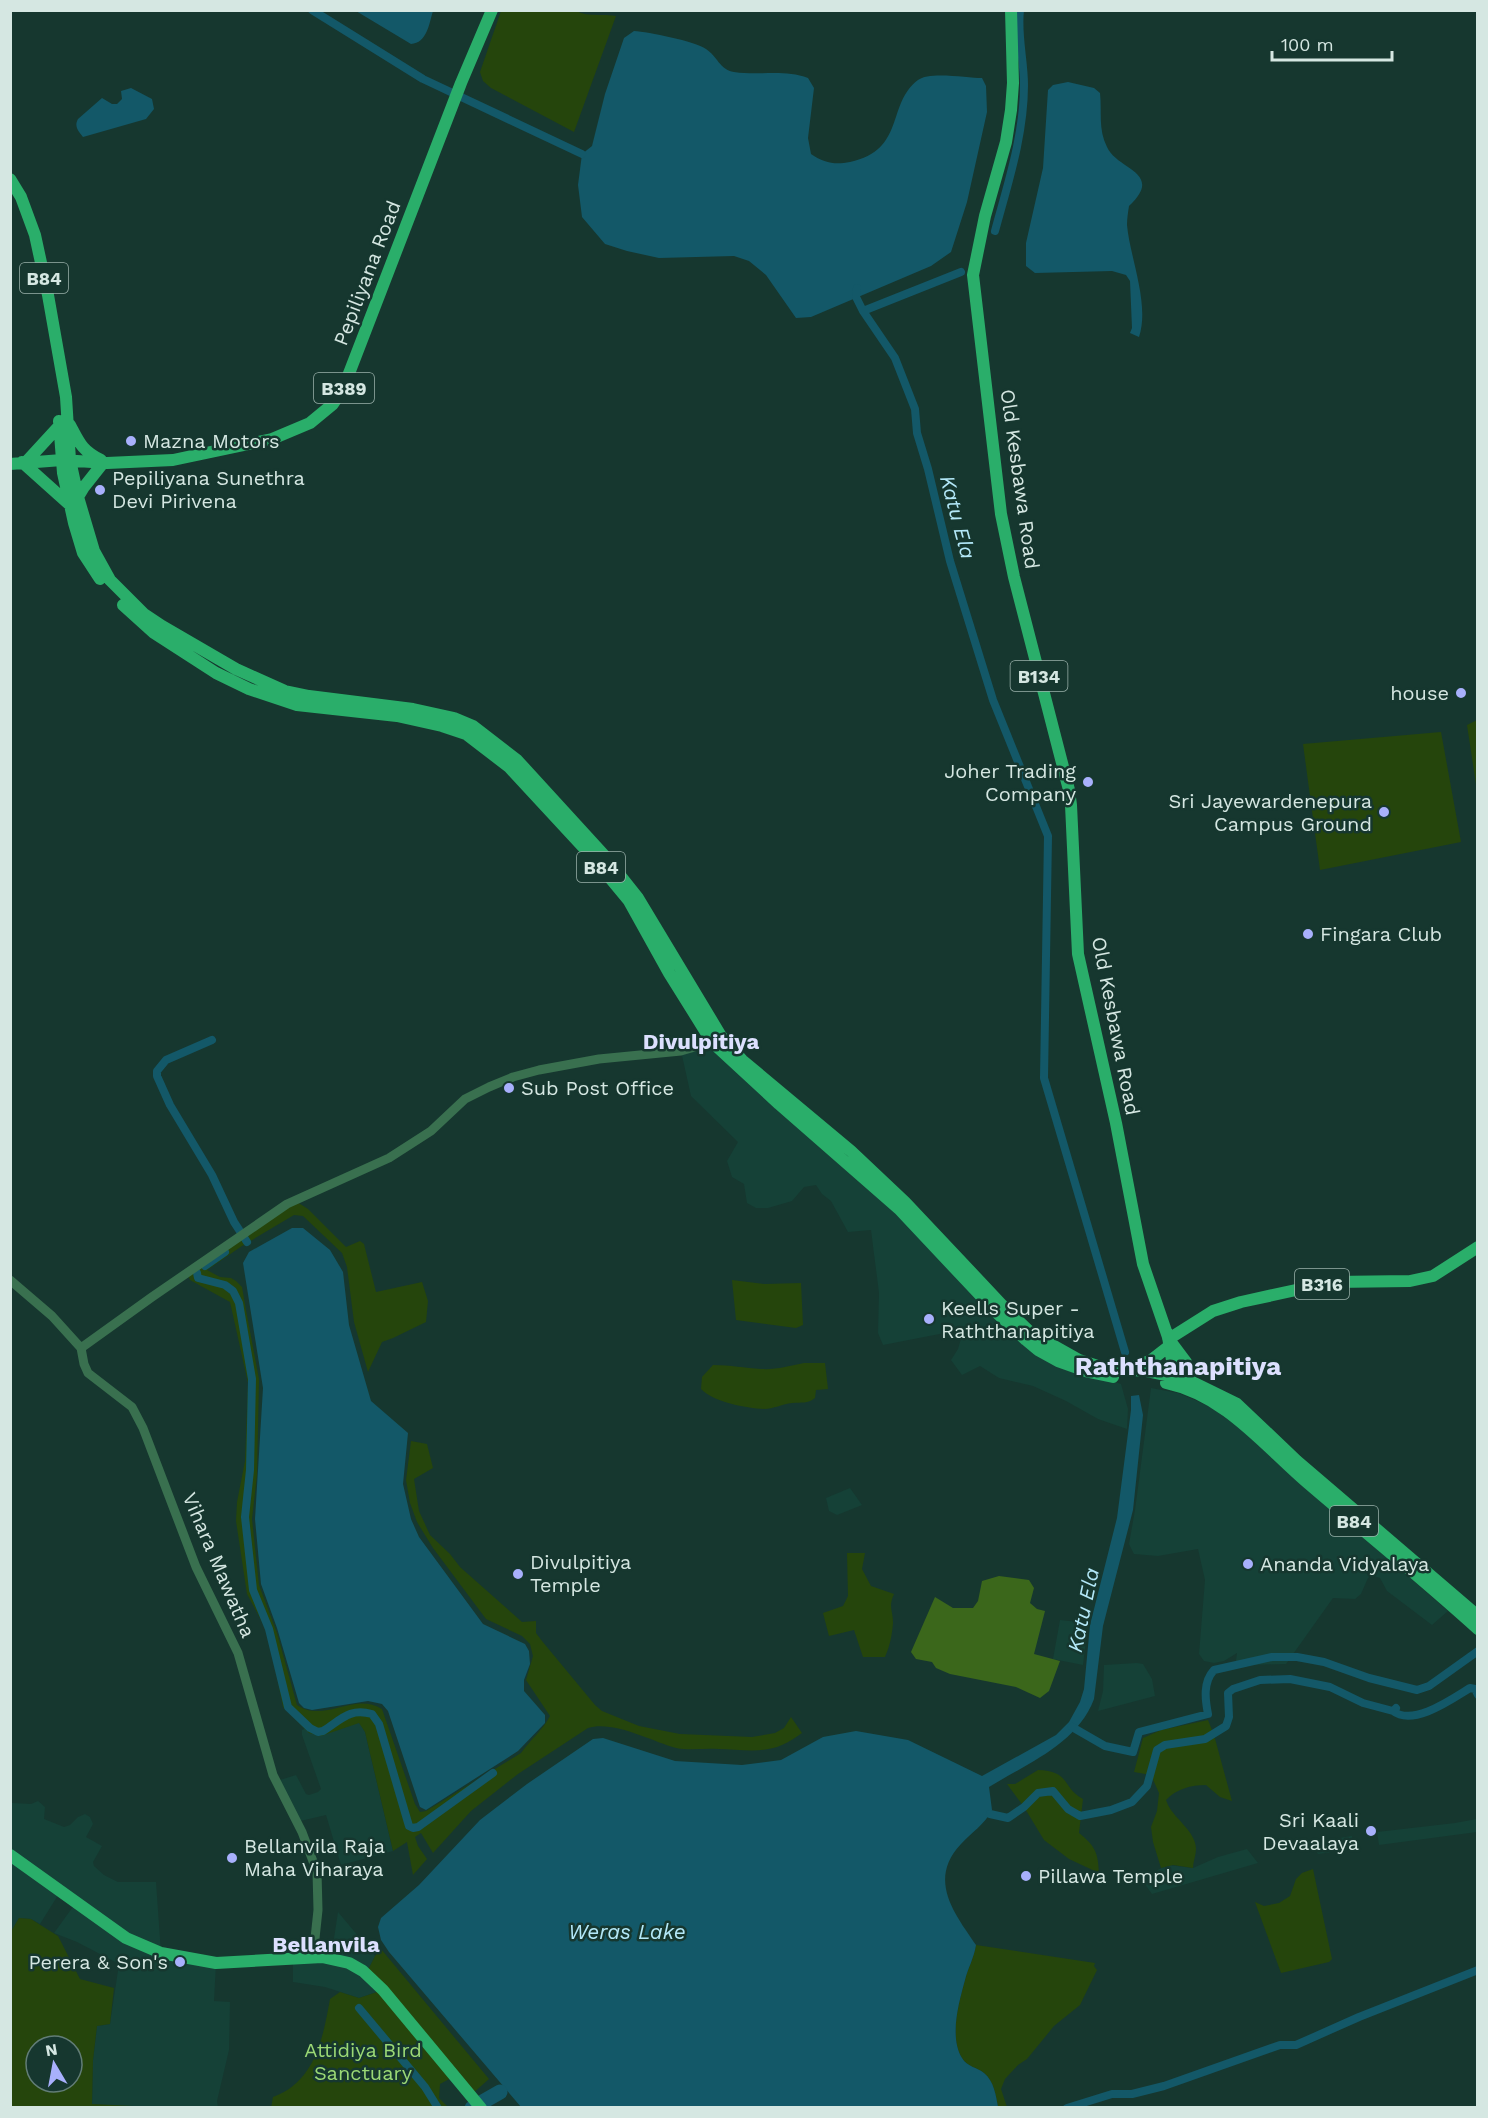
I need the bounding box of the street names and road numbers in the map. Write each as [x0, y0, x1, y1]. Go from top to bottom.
street label: Pepiliyana Road [328, 197, 406, 349]
road number: B84 [20, 263, 68, 293]
road number: B389 [314, 373, 374, 403]
street label: Old Kesbawa Road [995, 387, 1045, 571]
road number: B134 [1010, 661, 1068, 691]
road number: B84 [577, 852, 625, 882]
street label: Old Kesbawa Road [1087, 935, 1145, 1117]
road number: B316 [1295, 1269, 1349, 1299]
street label: Vihara Mawatha [178, 1489, 260, 1641]
road number: B84 [1330, 1506, 1378, 1536]

